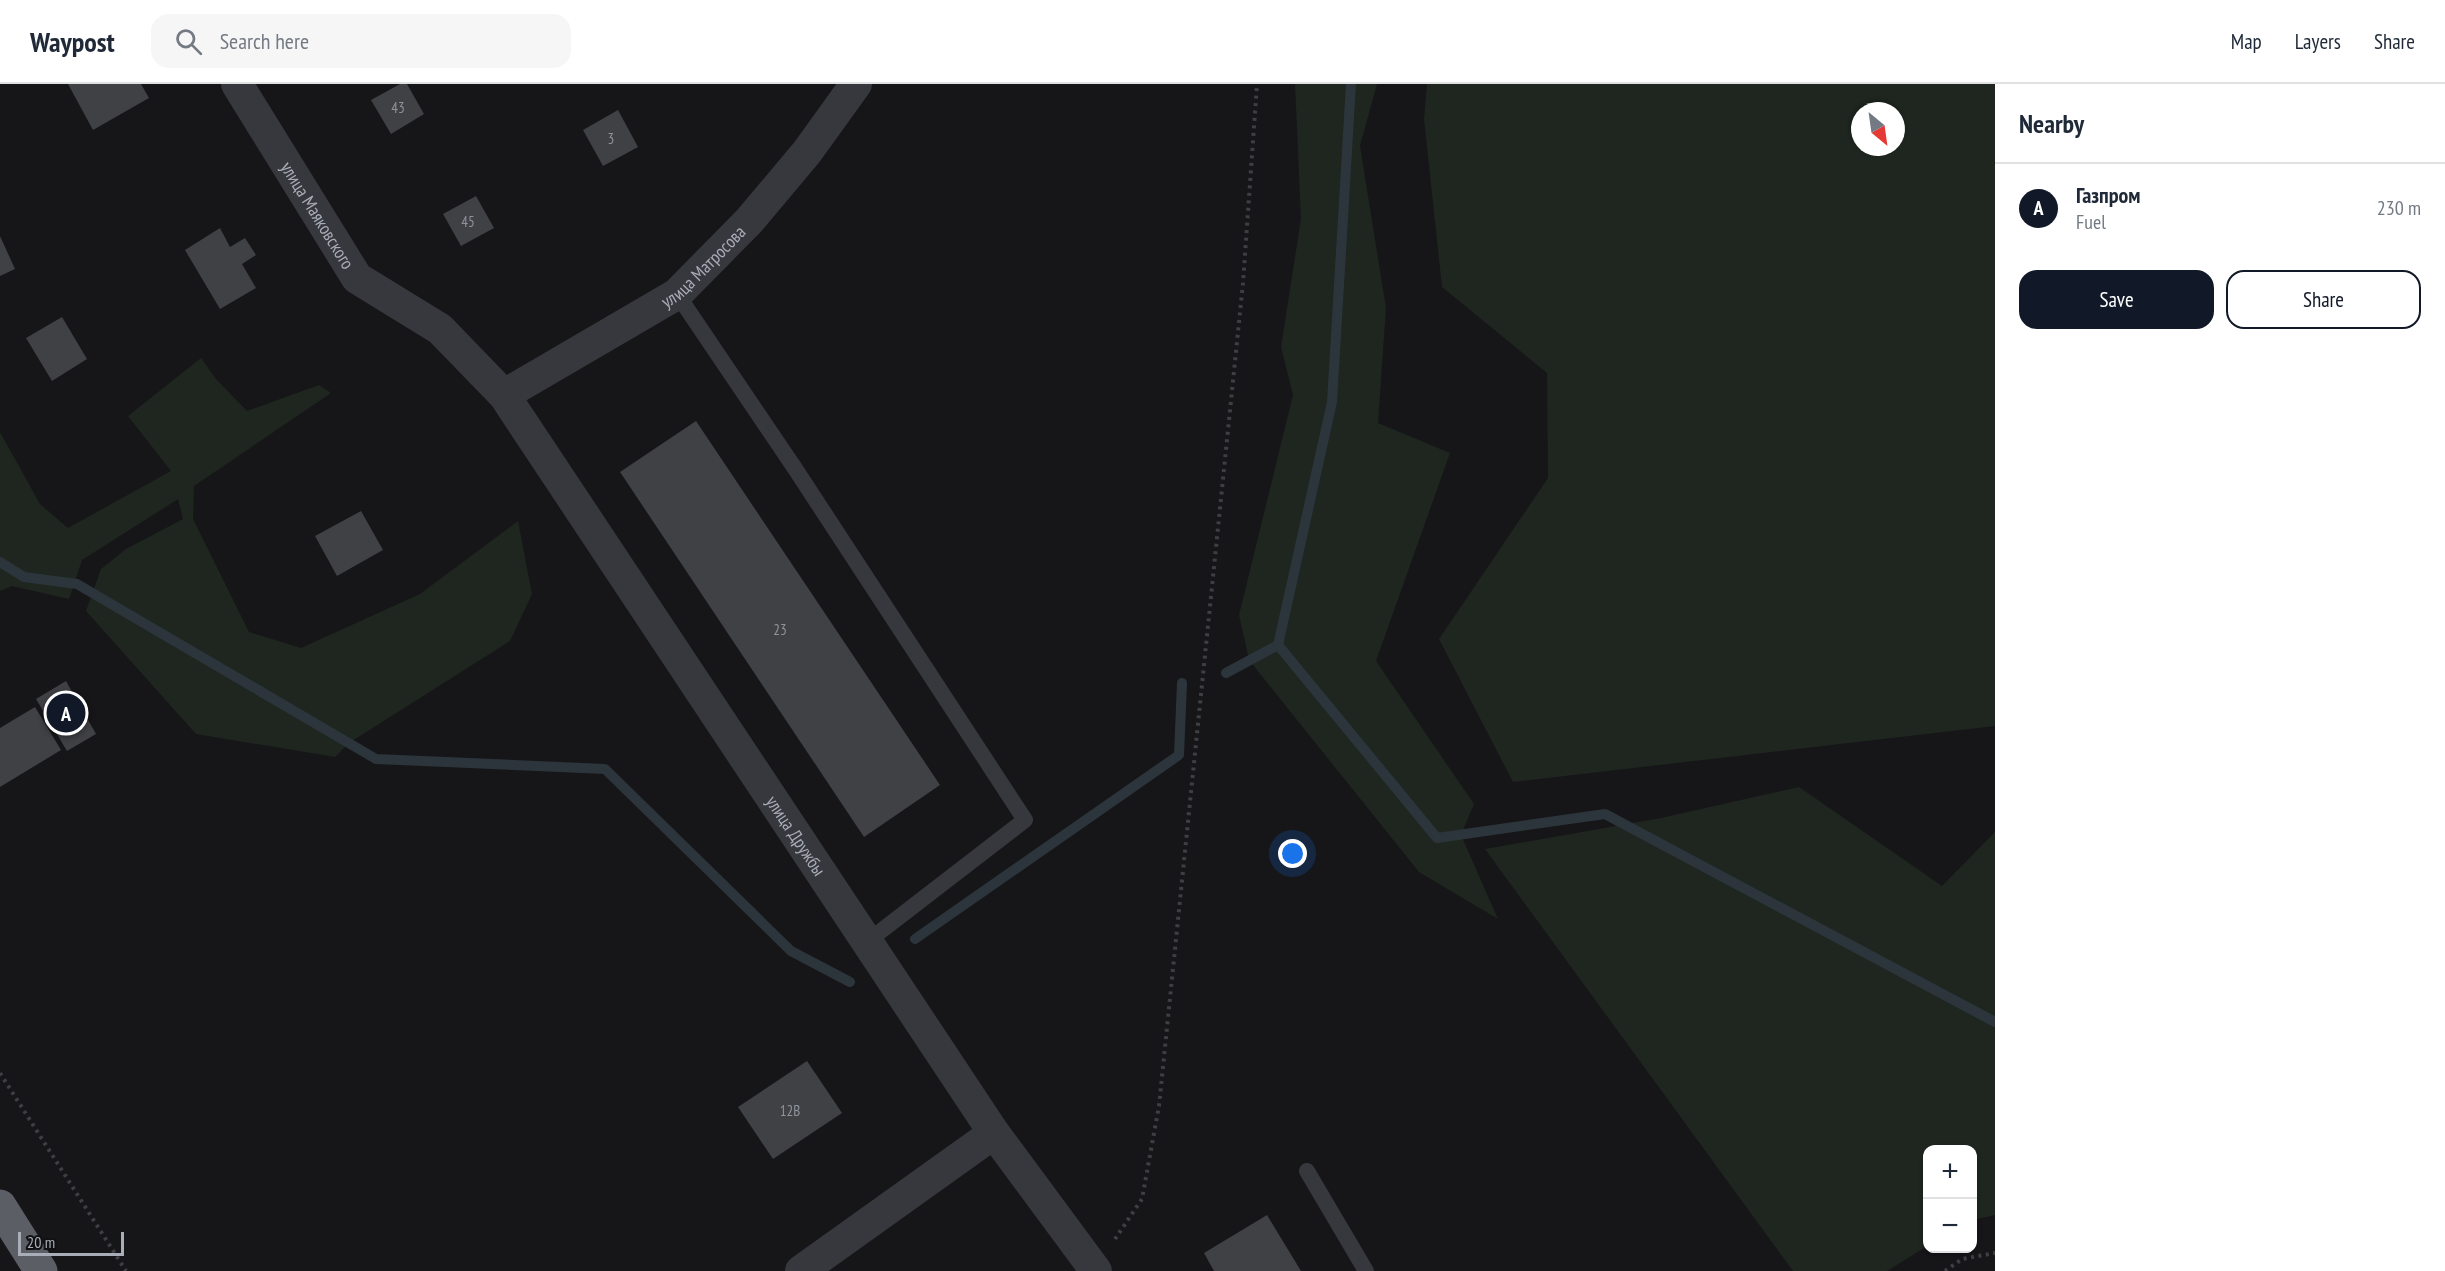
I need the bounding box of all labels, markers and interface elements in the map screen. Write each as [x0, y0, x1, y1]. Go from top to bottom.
search box [151, 14, 571, 68]
text: Waypost [30, 23, 115, 60]
icon: search [172, 25, 205, 58]
text: Search here [220, 27, 309, 55]
text: Map [2231, 28, 2262, 55]
text: Layers [2295, 28, 2341, 55]
text: Share [2374, 28, 2415, 55]
house number: 43 [391, 98, 405, 117]
north arrow [1851, 102, 1905, 156]
text: Nearby [2019, 107, 2084, 140]
house number: 3 [608, 129, 614, 148]
street label: улица Маяковского [276, 157, 360, 273]
text: Газпром [2076, 181, 2141, 209]
text: A [2033, 195, 2044, 221]
text: 230 m [2377, 195, 2421, 221]
text: Fuel [2076, 209, 2106, 235]
house number: 45 [461, 212, 475, 231]
street label: улица Матросова [657, 220, 750, 312]
button: Save [2019, 270, 2214, 329]
button: Share [2226, 270, 2421, 329]
house number: 23 [773, 620, 787, 639]
pin: A [46, 690, 86, 736]
street label: улица Дружбы [761, 791, 831, 880]
your location [1278, 839, 1307, 868]
house number: 12В [780, 1101, 800, 1120]
map controls [1923, 1145, 1977, 1253]
button: + [1923, 1145, 1977, 1199]
button: − [1923, 1199, 1977, 1253]
scale bar [18, 1229, 124, 1256]
text: 20 m [27, 1232, 55, 1252]

